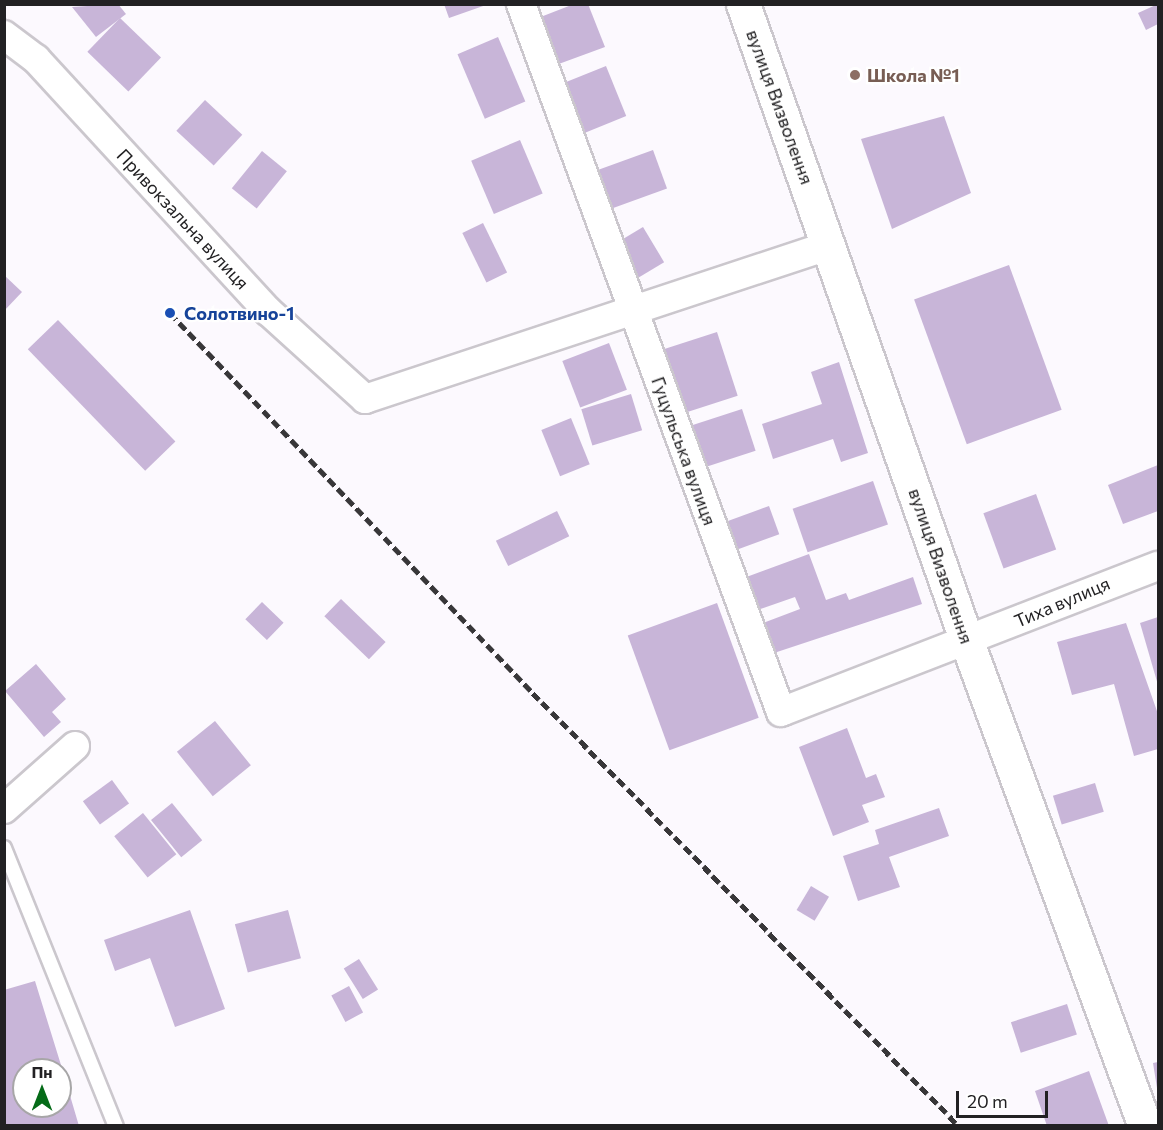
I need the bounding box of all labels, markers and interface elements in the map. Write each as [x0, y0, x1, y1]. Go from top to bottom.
street label: вулиця Визволення [742, 27, 818, 187]
place label: Школа №1 [867, 64, 960, 86]
marker: Школа №1 [848, 68, 862, 82]
street label: Привокзальна вулиця [112, 144, 254, 294]
place label: Солотвино-1 [184, 302, 294, 324]
marker: Солотвино-1 [161, 304, 179, 322]
street label: Гуцульська вулиця [647, 374, 721, 528]
street label: вулиця Визволення [904, 485, 978, 647]
street label: Тиха вулиця [1011, 572, 1113, 632]
north arrow [12, 1058, 72, 1118]
text: Пн [31, 1062, 53, 1081]
scale bar [959, 1079, 1050, 1117]
text: 20 m [967, 1090, 1008, 1112]

